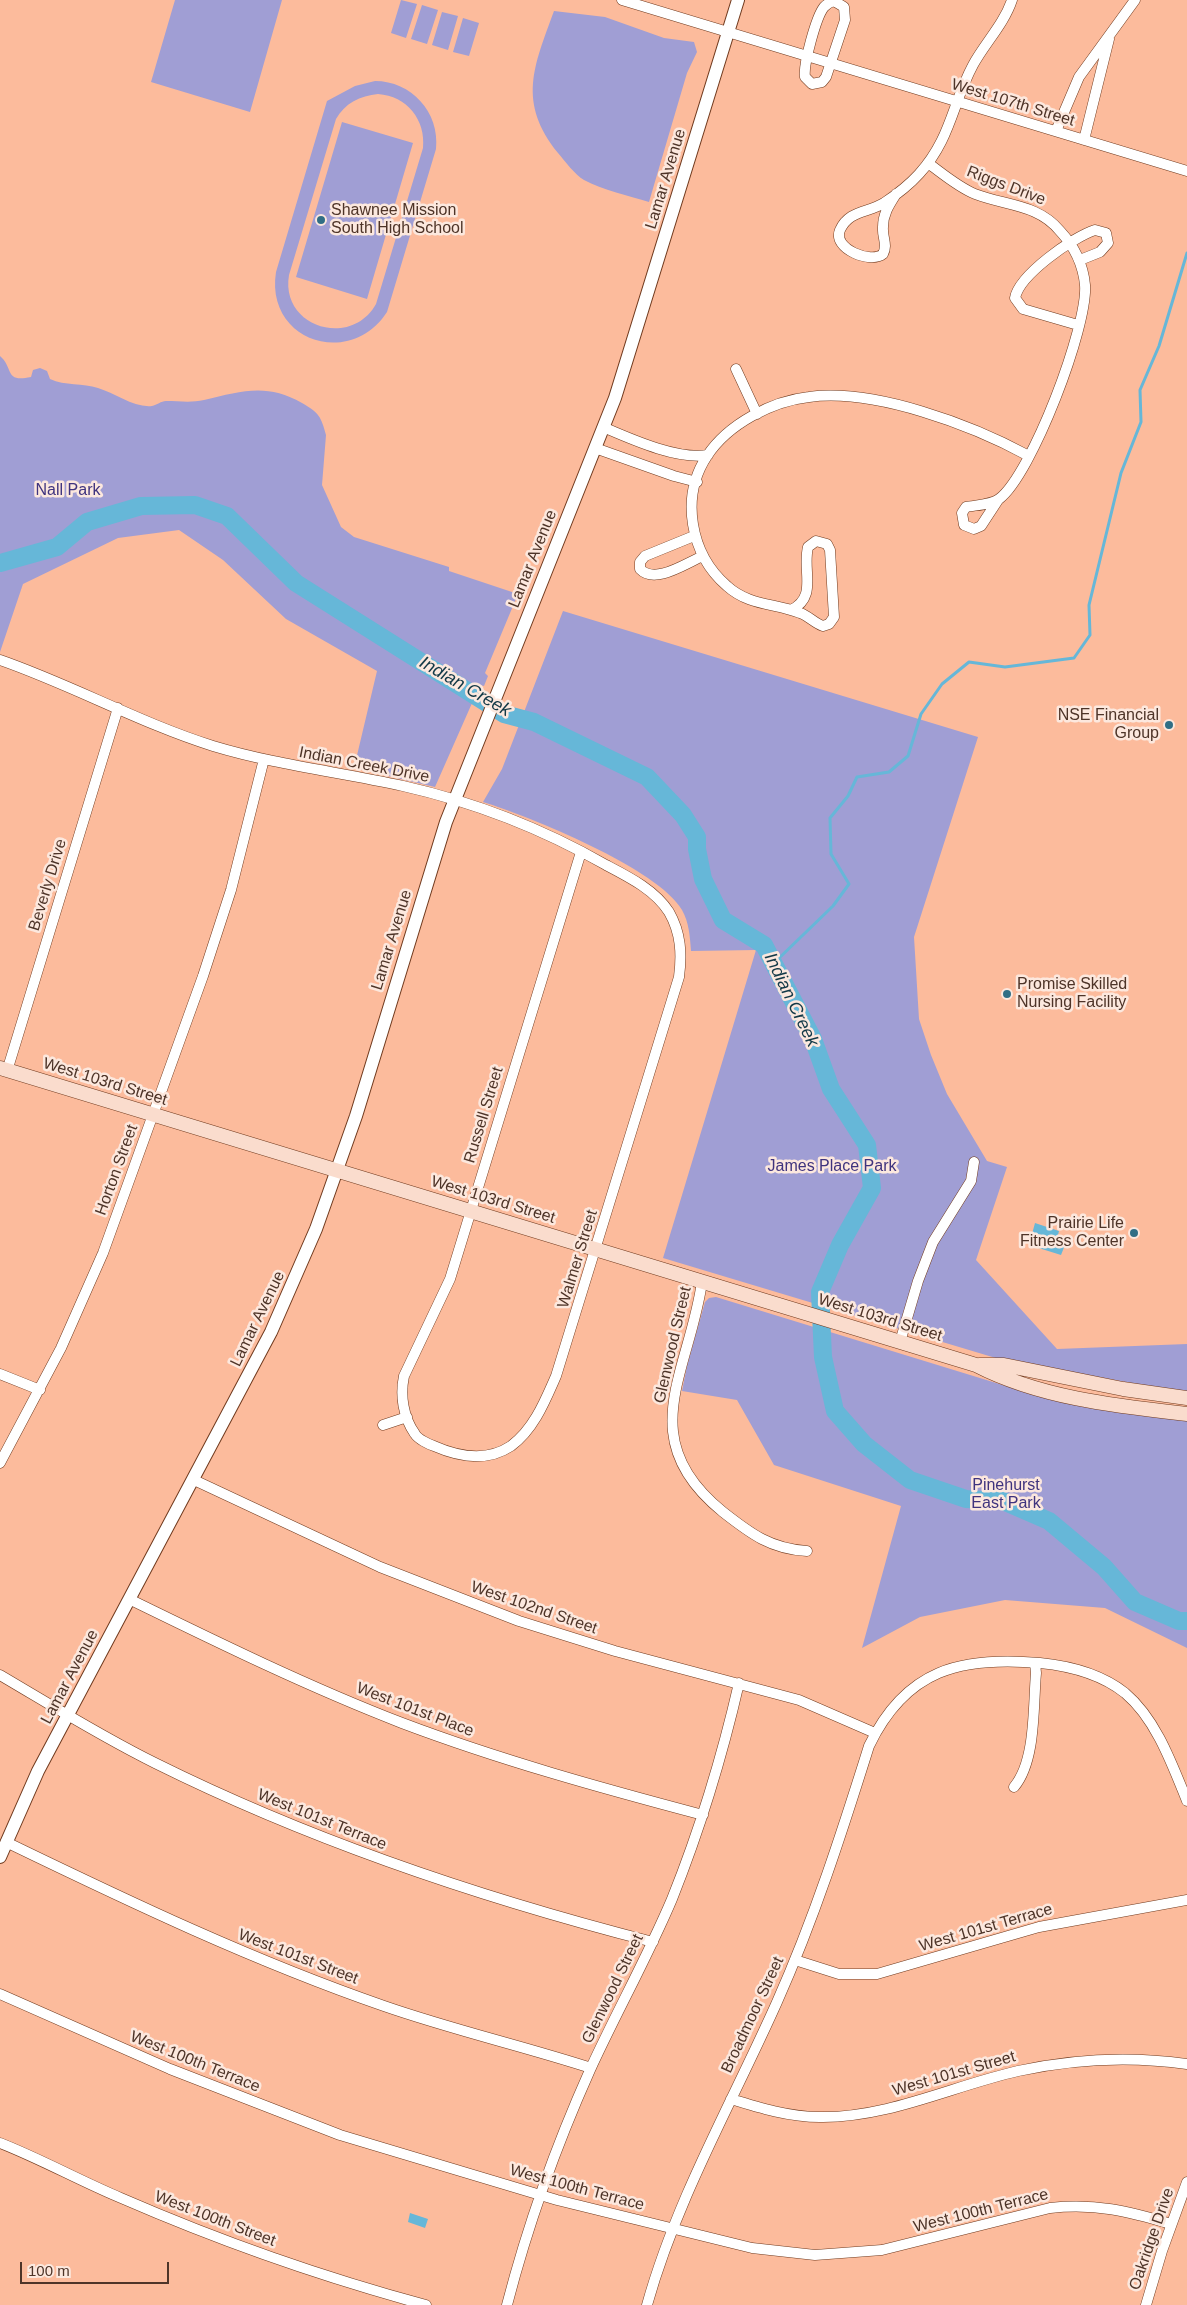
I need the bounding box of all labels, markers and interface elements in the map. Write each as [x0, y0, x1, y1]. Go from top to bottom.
street label: West 107th Street [949, 75, 1077, 131]
street label: Lamar Avenue [642, 127, 690, 231]
street label: Riggs Drive [964, 162, 1048, 210]
place label: Shawnee Mission South High School [331, 201, 464, 239]
marker: Shawnee Mission South High School [315, 214, 327, 226]
park label: Nall Park [36, 481, 100, 501]
street label: Lamar Avenue [505, 507, 561, 611]
water label: Indian Creek [415, 652, 515, 722]
place label: NSE Financial Group [1058, 706, 1159, 744]
marker: NSE Financial Group [1163, 719, 1175, 731]
street label: Indian Creek Drive [297, 743, 431, 787]
street label: Beverly Drive [25, 837, 71, 933]
street label: Lamar Avenue [368, 888, 416, 992]
water label: Indian Creek [759, 949, 823, 1051]
place label: Promise Skilled Nursing Facility [1017, 975, 1127, 1013]
marker: Promise Skilled Nursing Facility [1001, 988, 1013, 1000]
street label: West 103rd Street [41, 1054, 169, 1110]
street label: Russell Street [460, 1065, 508, 1165]
street label: Horton Street [92, 1122, 142, 1218]
park label: James Place Park [768, 1157, 896, 1177]
street label: West 103rd Street [429, 1172, 557, 1228]
street label: Walmer Street [554, 1208, 602, 1310]
place label: Prairie Life Fitness Center [1020, 1214, 1124, 1252]
marker: Prairie Life Fitness Center [1128, 1227, 1140, 1239]
street label: Lamar Avenue [227, 1268, 289, 1370]
street label: Glenwood Street [650, 1285, 696, 1405]
street label: West 103rd Street [816, 1290, 944, 1346]
park label: Pinehurst East Park [971, 1476, 1041, 1514]
street label: West 102nd Street [468, 1577, 600, 1639]
street label: Lamar Avenue [37, 1627, 103, 1727]
street label: West 101st Place [354, 1679, 476, 1741]
street label: West 101st Terrace [255, 1785, 389, 1855]
street label: West 101st Terrace [917, 1900, 1055, 1956]
street label: West 101st Street [235, 1925, 361, 1989]
street label: Glenwood Street [578, 1931, 648, 2047]
street label: Broadmoor Street [718, 1954, 788, 2076]
street label: West 100th Terrace [127, 2027, 263, 2097]
street label: West 101st Street [890, 2047, 1018, 2101]
street label: West 100th Terrace [508, 2161, 646, 2215]
street label: West 100th Terrace [912, 2185, 1050, 2237]
street label: Oakridge Drive [1126, 2185, 1178, 2293]
street label: West 100th Street [152, 2187, 278, 2251]
scale bar [22, 2252, 171, 2284]
text: 100 m [28, 2262, 70, 2279]

